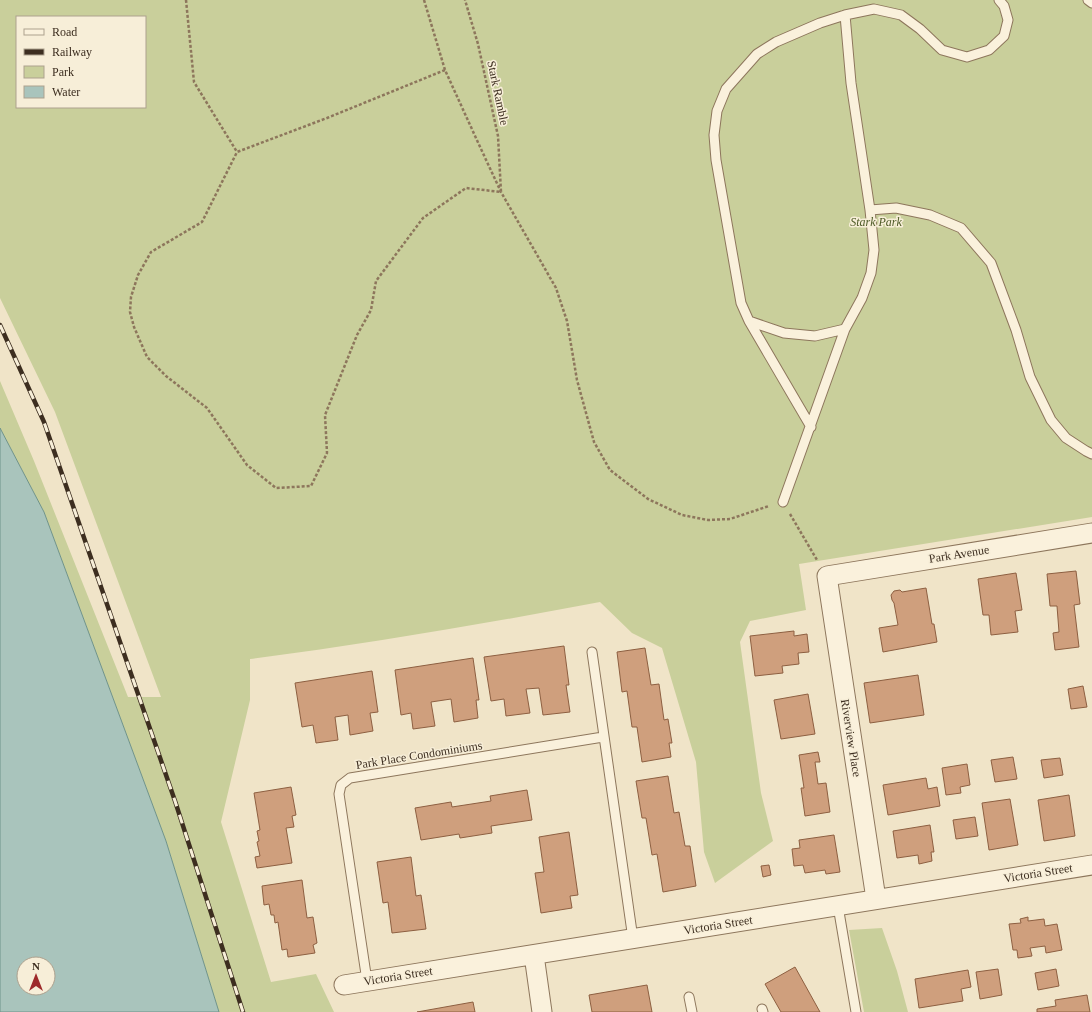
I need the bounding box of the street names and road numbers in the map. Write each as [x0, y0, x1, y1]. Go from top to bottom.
street label: Stark Ramble [484, 59, 512, 127]
street label: Park Avenue [928, 542, 990, 566]
street label: Riverview Place [838, 698, 864, 778]
street label: Park Place Condominiums [355, 738, 484, 772]
street label: Victoria Street [1003, 861, 1074, 885]
street label: Victoria Street [683, 913, 754, 937]
street label: Victoria Street [363, 964, 434, 988]

